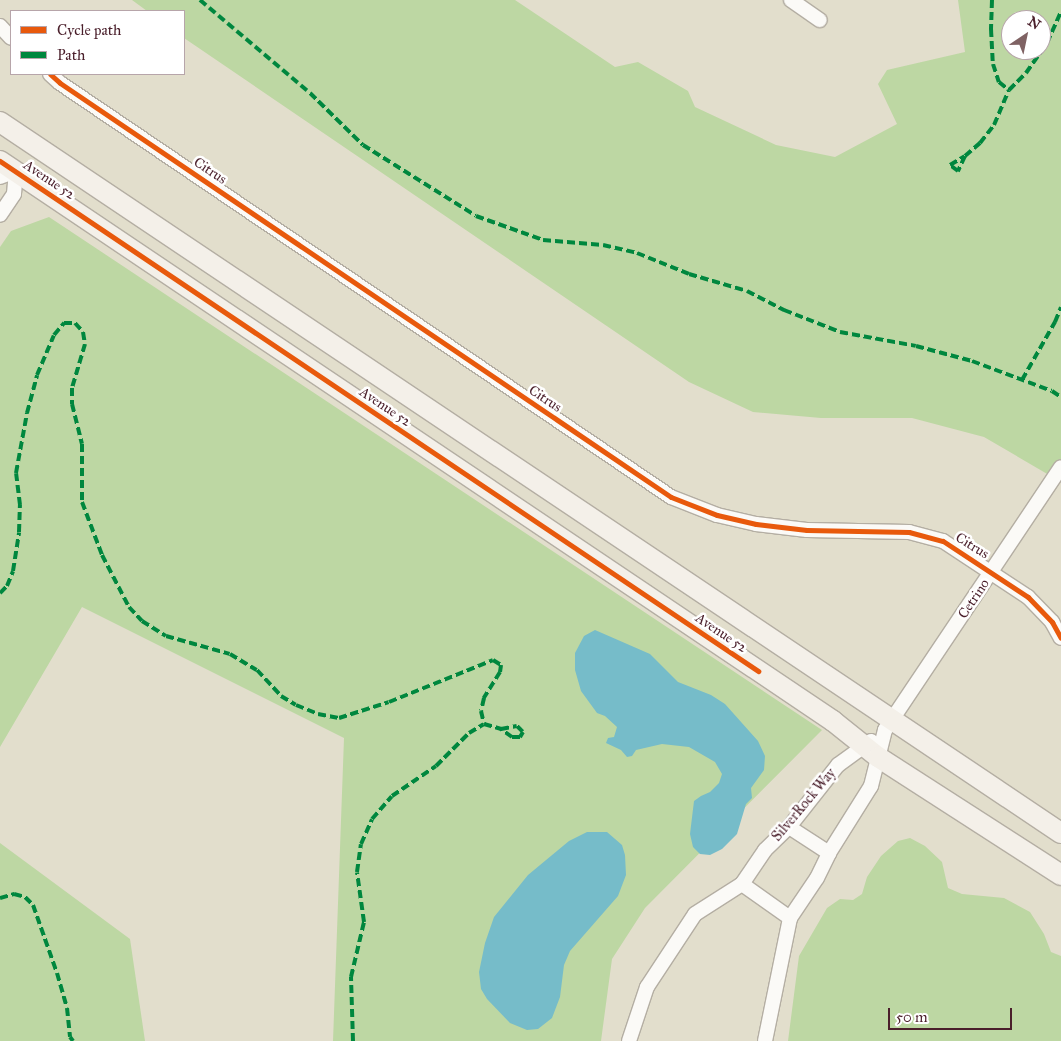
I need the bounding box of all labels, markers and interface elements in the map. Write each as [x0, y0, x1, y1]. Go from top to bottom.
legend [10, 10, 185, 75]
north arrow [1001, 10, 1051, 60]
text: N [1024, 13, 1044, 33]
text: Cycle path [57, 21, 121, 39]
text: Path [57, 46, 85, 64]
street label: Citrus [190, 154, 230, 188]
street label: Avenue 52 [20, 157, 78, 203]
street label: Citrus [525, 382, 565, 416]
street label: Avenue 52 [356, 384, 414, 430]
street label: Citrus [952, 529, 992, 563]
street label: Cetrino [955, 576, 993, 622]
street label: Avenue 52 [692, 610, 750, 656]
street label: SilverRock Way [769, 765, 839, 845]
scale bar [891, 998, 1015, 1030]
text: 50 m [896, 1008, 928, 1026]

